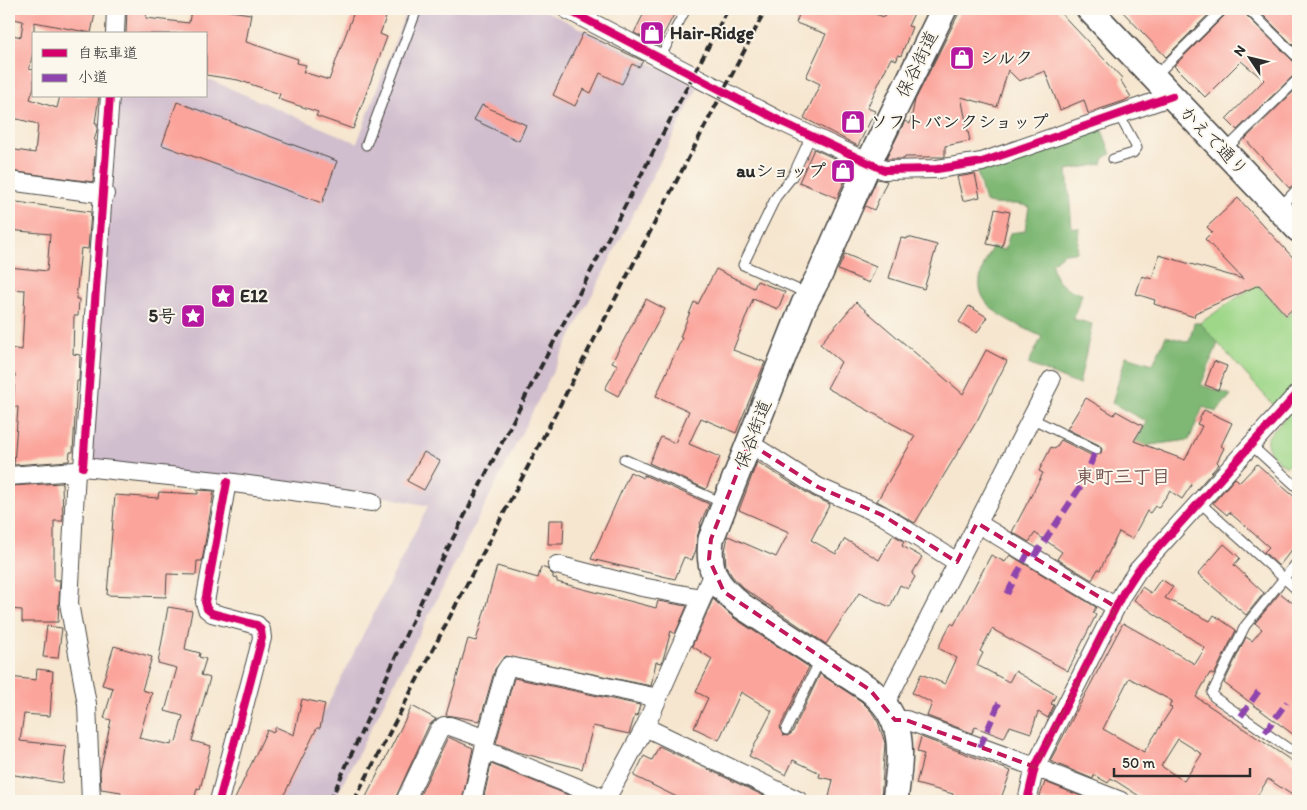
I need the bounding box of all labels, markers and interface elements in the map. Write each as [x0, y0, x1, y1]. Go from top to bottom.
shop icon: Hair-Ridge [639, 20, 665, 46]
place label: Hair-Ridge [670, 22, 754, 44]
street label: 保谷街道 [891, 27, 943, 101]
legend [32, 32, 208, 98]
north arrow [1224, 32, 1274, 82]
text: N [1230, 42, 1249, 60]
text: 自転車道 [78, 44, 138, 62]
shop icon: シルク [949, 45, 975, 71]
place label: シルク [980, 47, 1033, 69]
text: 小道 [78, 68, 108, 86]
street label: かえで通り [1175, 102, 1253, 180]
shop icon: ソフトバンクショップ [840, 109, 866, 135]
place label: ソフトバンクショップ [870, 111, 1049, 133]
shop icon: auショップ [830, 158, 856, 184]
place label: auショップ [736, 160, 826, 182]
place icon: E12 [210, 283, 236, 309]
place label: E12 [240, 285, 268, 307]
place icon: 5号 [180, 303, 206, 329]
place label: 5号 [149, 305, 176, 327]
street label: 保谷街道 [730, 396, 776, 472]
district label: 東町三丁目 [1075, 465, 1171, 488]
scale bar [1114, 745, 1251, 777]
text: 50 m [1122, 754, 1155, 772]

